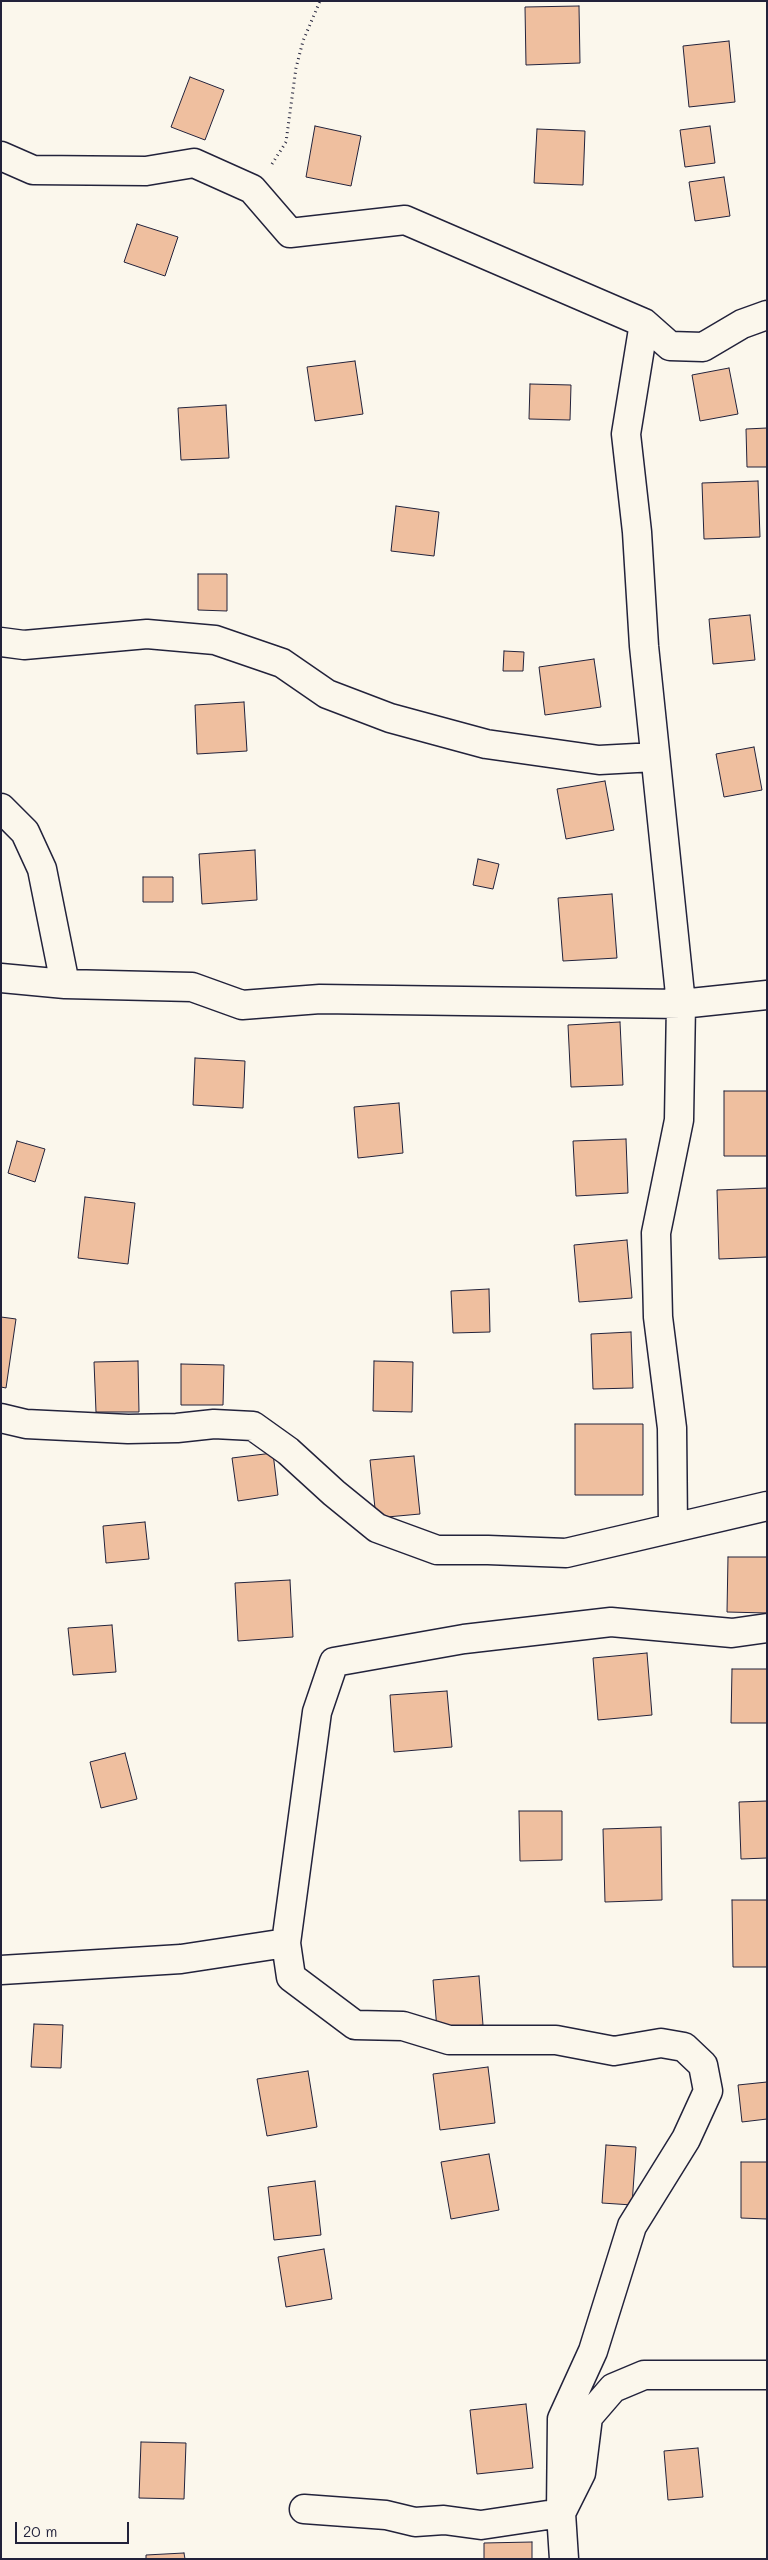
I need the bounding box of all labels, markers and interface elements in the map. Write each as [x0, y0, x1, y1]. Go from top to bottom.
scale bar [18, 2512, 131, 2544]
text: 20 m [23, 2521, 57, 2541]

